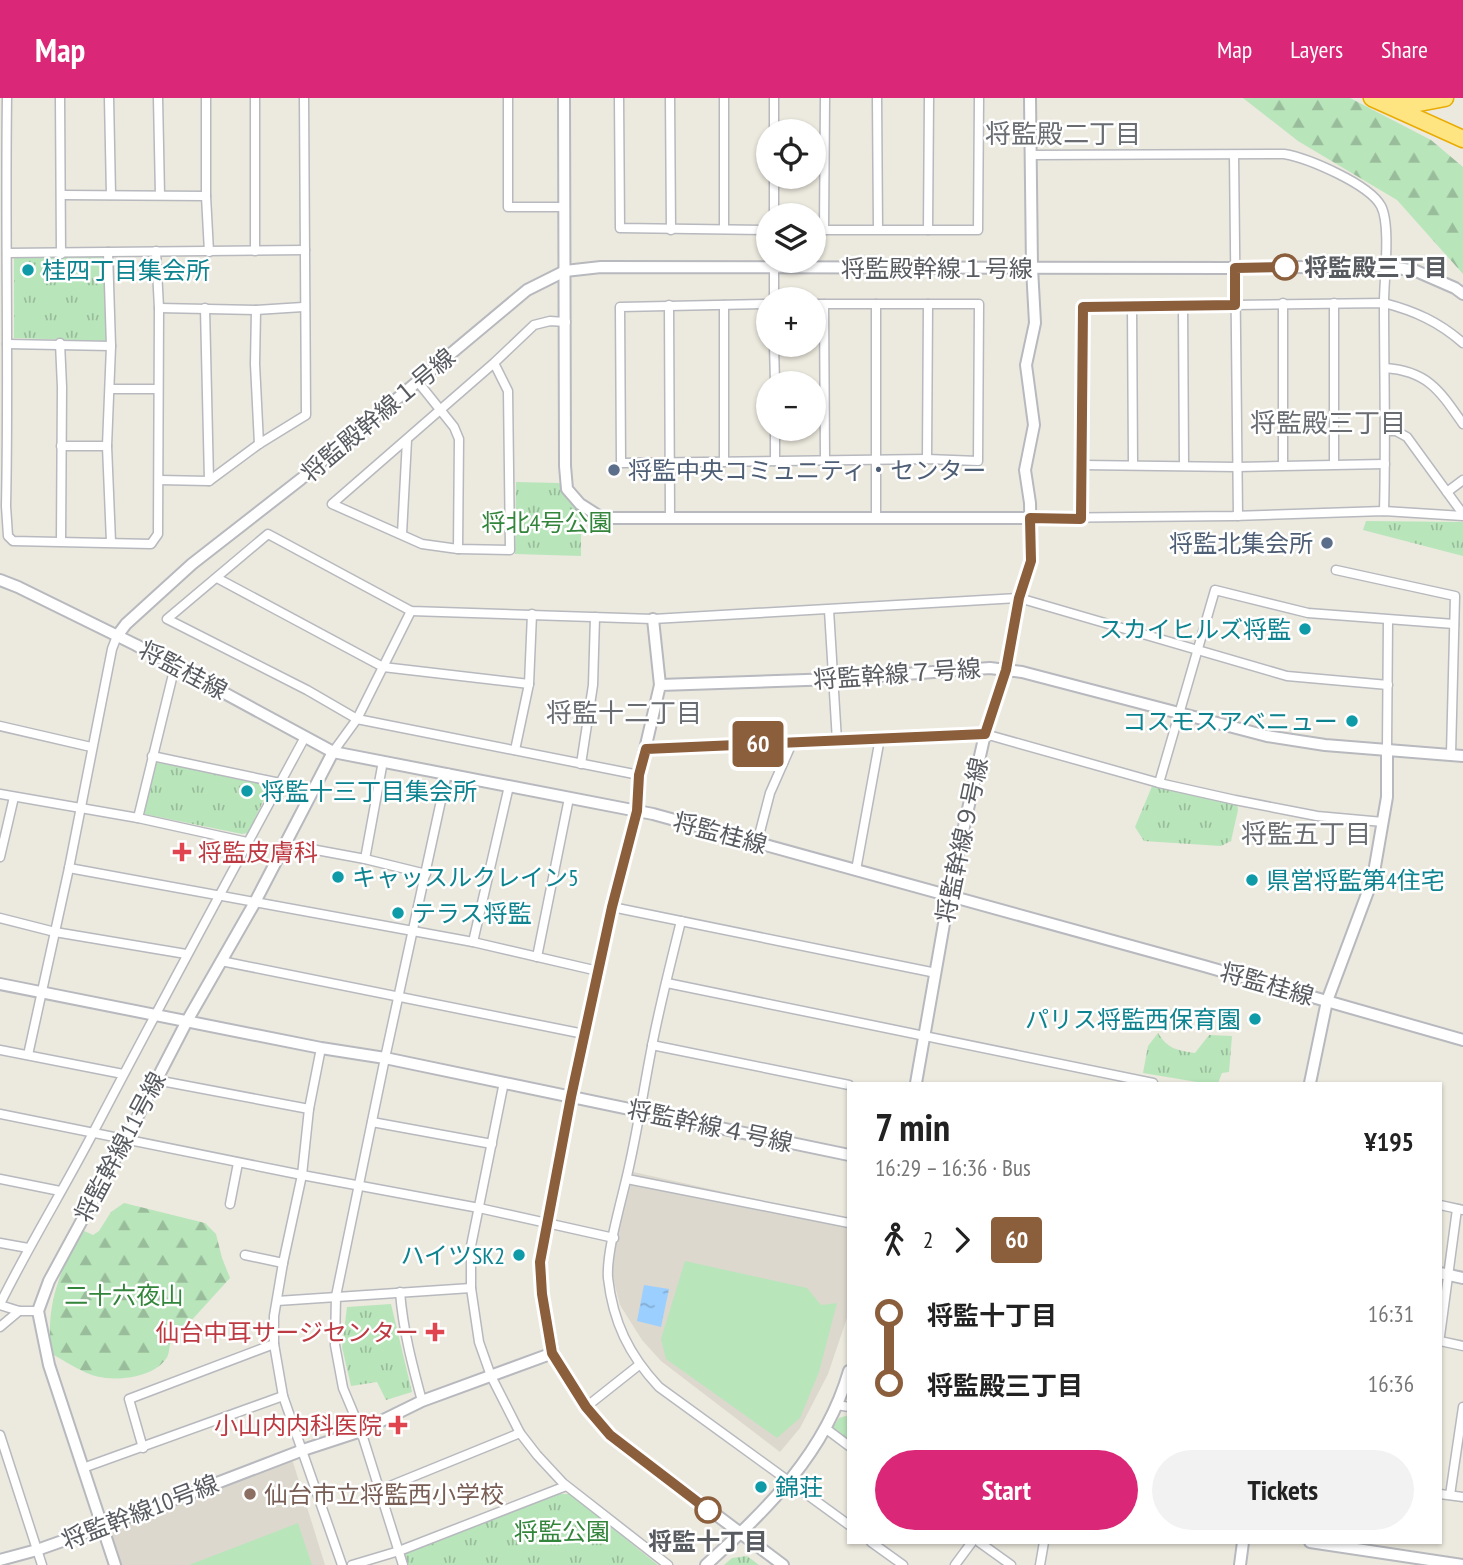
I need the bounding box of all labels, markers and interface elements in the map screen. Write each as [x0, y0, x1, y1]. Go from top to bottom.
text: Map [35, 28, 85, 71]
text: Map [1217, 34, 1252, 65]
text: Layers [1290, 34, 1343, 65]
text: Share [1381, 34, 1428, 65]
district label: 将監殿二丁目 [985, 117, 1141, 150]
map controls [756, 119, 826, 441]
button: locate [756, 119, 826, 189]
button: layers [756, 203, 826, 273]
place label: 将監殿三丁目 [1304, 252, 1448, 283]
street label: 将監殿幹線１号線 [841, 253, 1033, 284]
marker: 将監殿三丁目 [1272, 254, 1298, 280]
place label: 桂四丁目集会所 [42, 255, 210, 286]
marker: 桂四丁目集会所 [20, 262, 36, 278]
button: + [756, 287, 826, 357]
street label: 将監殿幹線１号線 [294, 341, 462, 489]
button: − [756, 371, 826, 441]
district label: 将監殿三丁目 [1250, 406, 1406, 439]
place label: 将監中央コミュニティ・センター [628, 455, 987, 486]
marker: 将監中央コミュニティ・センター [606, 462, 622, 478]
park label: 将北4号公園 [482, 507, 612, 538]
place label: 将監北集会所 [1169, 528, 1313, 559]
marker: 将監北集会所 [1319, 535, 1335, 551]
place label: スカイヒルズ将監 [1099, 614, 1291, 645]
marker: スカイヒルズ将監 [1297, 621, 1313, 637]
street label: 将監桂線 [133, 634, 233, 706]
street label: 将監幹線７号線 [812, 653, 982, 695]
district label: 将監十二丁目 [546, 696, 702, 729]
place label: コスモスアベニュー [1122, 706, 1338, 737]
marker: コスモスアベニュー [1344, 713, 1360, 729]
line badge: 60 [726, 721, 790, 767]
text: 60 [747, 728, 769, 759]
street label: 将監幹線９号線 [929, 755, 995, 925]
place label: 将監十三丁目集会所 [261, 776, 477, 807]
marker: 将監十三丁目集会所 [239, 783, 255, 799]
street label: 将監桂線 [670, 806, 770, 860]
district label: 将監五丁目 [1241, 817, 1371, 850]
place label: 将監皮膚科 [198, 837, 318, 868]
marker: 将監皮膚科 [172, 842, 192, 862]
place label: キャッスルクレイン5 [352, 862, 579, 893]
place label: 県営将監第4住宅 [1266, 865, 1445, 896]
marker: キャッスルクレイン5 [330, 869, 346, 885]
marker: 県営将監第4住宅 [1244, 872, 1260, 888]
place label: テラス将監 [412, 898, 532, 929]
marker: テラス将監 [390, 905, 406, 921]
street label: 将監桂線 [1217, 956, 1317, 1012]
place label: パリス将監西保育園 [1025, 1004, 1241, 1035]
marker: パリス将監西保育園 [1247, 1011, 1263, 1027]
street label: 将監幹線11号線 [67, 1067, 173, 1227]
street label: 将監幹線４号線 [625, 1093, 795, 1159]
text: 7 min [875, 1102, 950, 1151]
text: ¥195 [1364, 1125, 1414, 1158]
text: 16:29 – 16:36 · Bus [875, 1153, 1031, 1182]
icon: walk [875, 1221, 913, 1259]
icon: forward [943, 1221, 981, 1259]
text: 60 [1005, 1224, 1028, 1255]
text: 2 [923, 1225, 933, 1254]
place label: ハイツSK2 [401, 1240, 505, 1271]
marker: ハイツSK2 [511, 1247, 527, 1263]
park label: 二十六夜山 [64, 1280, 184, 1311]
text: 将監十丁目 [927, 1299, 1057, 1332]
text: 16:31 [1368, 1299, 1414, 1328]
place label: 仙台中耳サージセンター [155, 1317, 419, 1348]
marker: 仙台中耳サージセンター [425, 1322, 445, 1342]
text: 将監殿三丁目 [927, 1369, 1083, 1402]
text: 16:36 [1368, 1369, 1414, 1398]
place label: 小山内内科医院 [214, 1410, 382, 1441]
marker: 小山内内科医院 [388, 1415, 408, 1435]
button: Start [875, 1450, 1138, 1530]
button: Tickets [1152, 1450, 1414, 1530]
street label: 将監幹線10号線 [57, 1468, 223, 1556]
place label: 錦荘 [775, 1472, 823, 1503]
place label: 仙台市立将監西小学校 [264, 1479, 504, 1510]
marker: 錦荘 [753, 1479, 769, 1495]
marker: 仙台市立将監西小学校 [242, 1486, 258, 1502]
marker: 将監十丁目 [695, 1497, 721, 1523]
park label: 将監公園 [514, 1516, 610, 1547]
place label: 将監十丁目 [648, 1526, 768, 1557]

